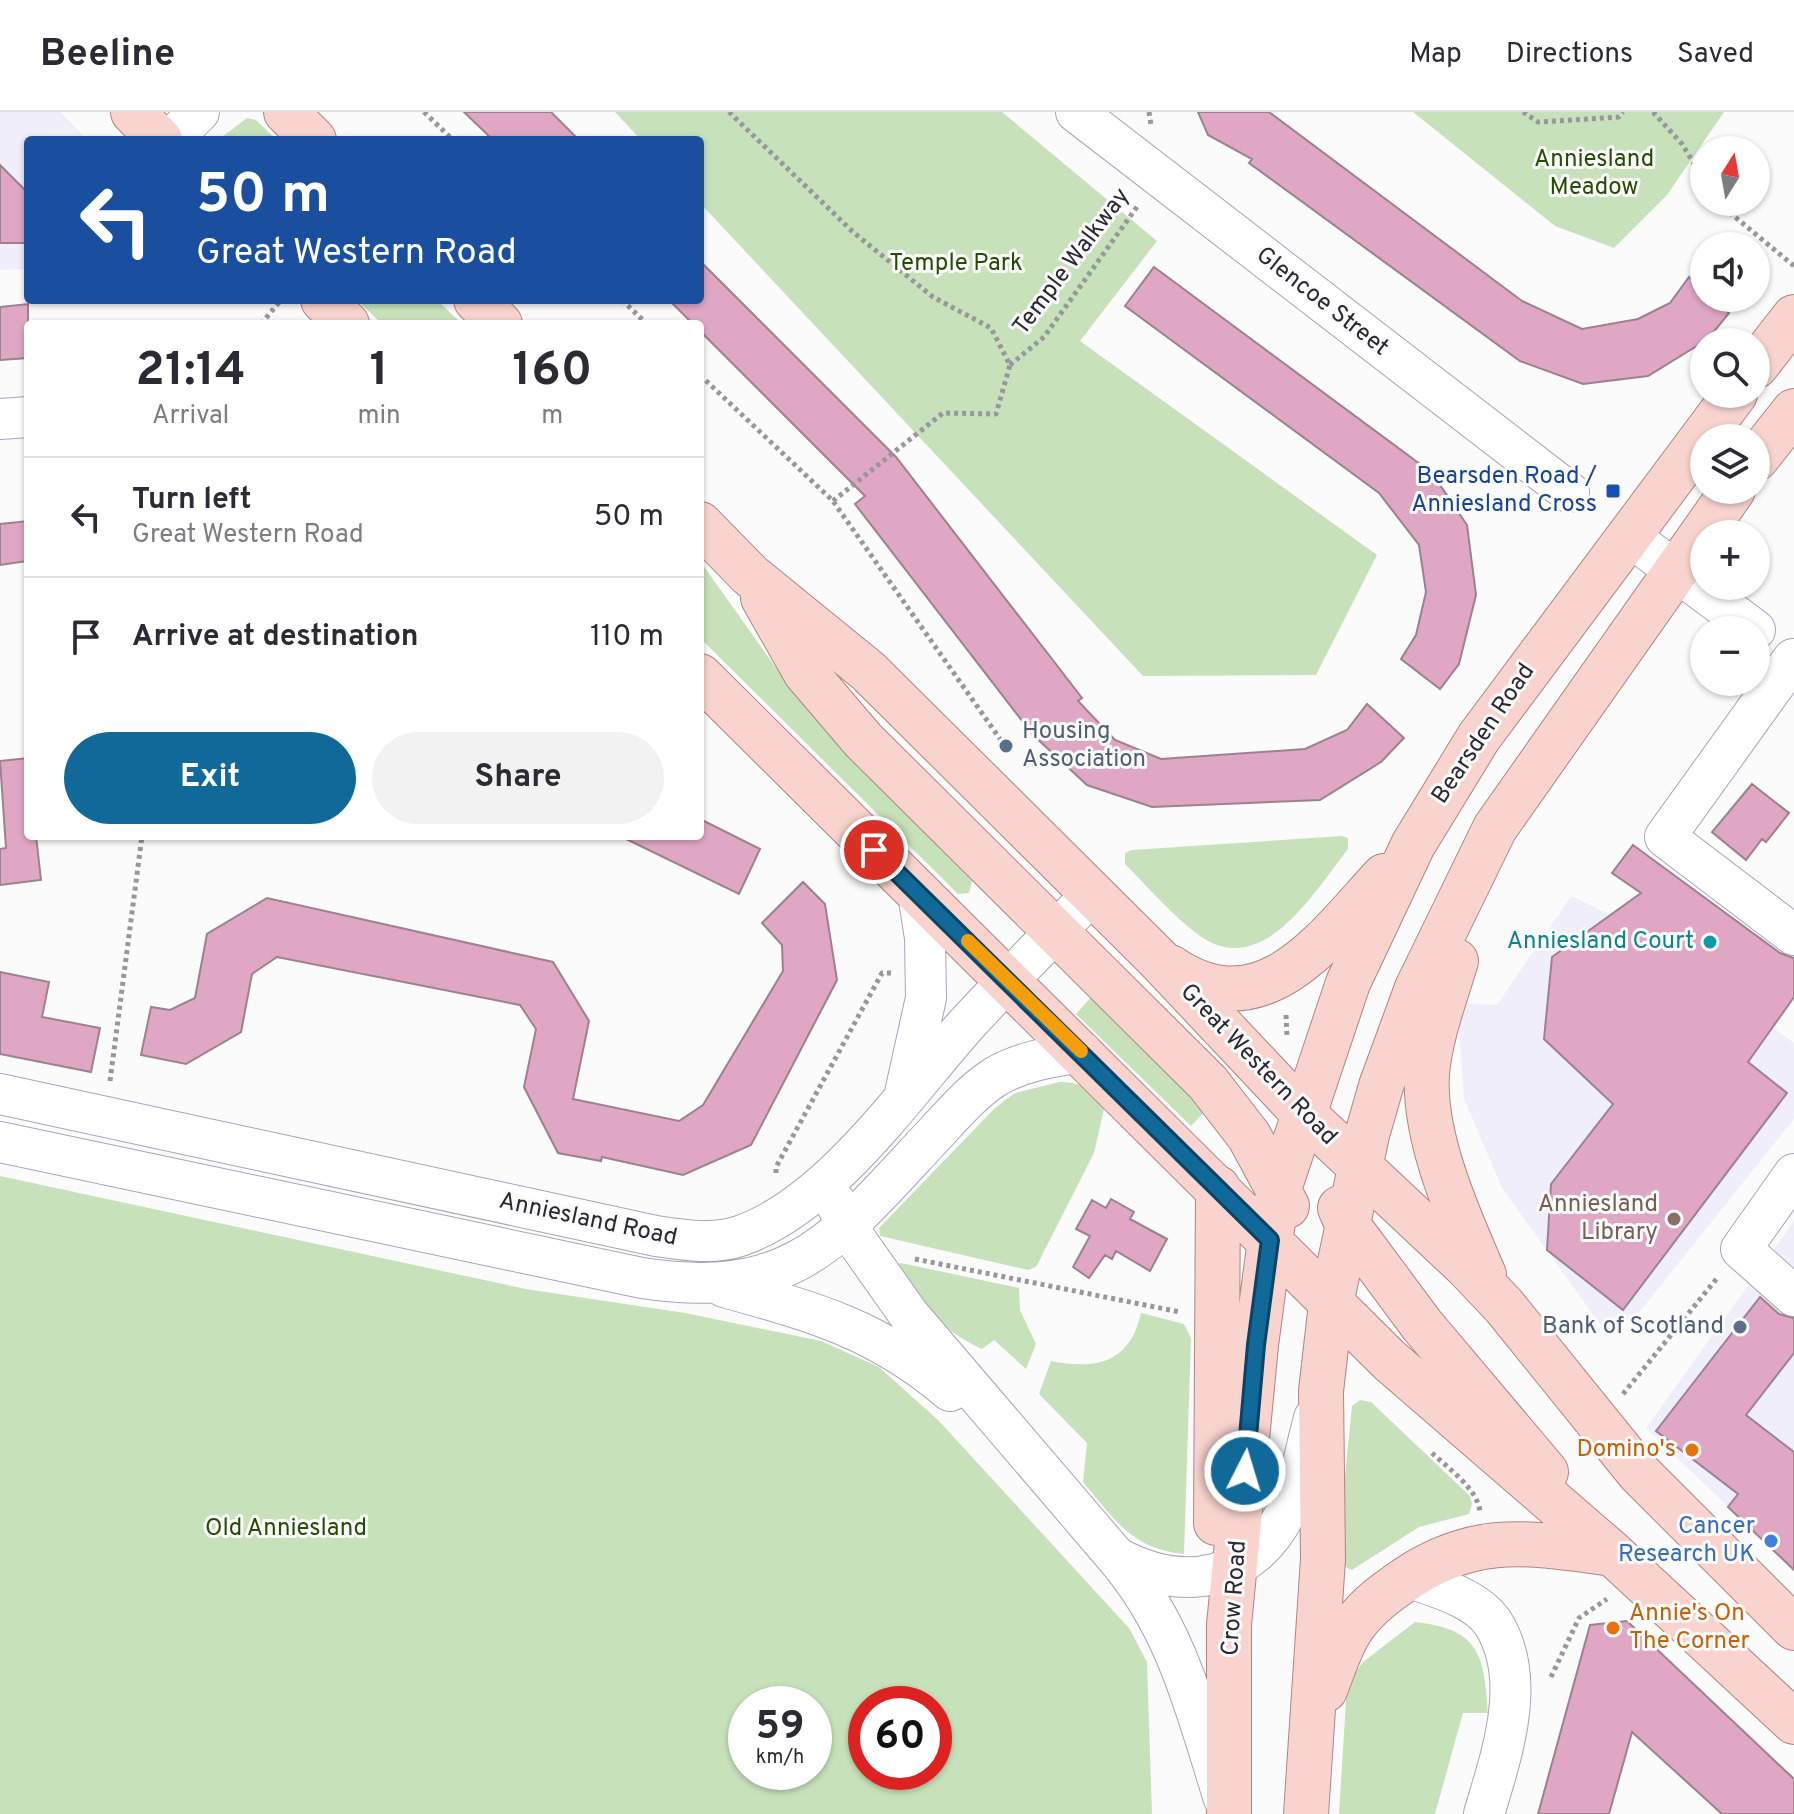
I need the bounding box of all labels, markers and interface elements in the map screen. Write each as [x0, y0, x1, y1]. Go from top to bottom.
text: Beeline [40, 31, 175, 80]
text: Map [1409, 37, 1462, 73]
text: Directions [1506, 37, 1633, 73]
text: Saved [1677, 37, 1754, 73]
north arrow [1690, 136, 1770, 216]
map controls [1690, 136, 1770, 696]
park label: Anniesland Meadow [1534, 145, 1654, 203]
text: 50 m [196, 162, 330, 232]
icon: left [64, 168, 168, 272]
street label: Temple Walkway [1007, 182, 1137, 342]
text: Great Western Road [196, 231, 517, 277]
button: sound [1690, 232, 1770, 312]
street label: Glencoe Street [1250, 241, 1394, 363]
park label: Temple Park [889, 249, 1023, 279]
button: search [1690, 328, 1770, 408]
text: 21:14 [136, 342, 246, 402]
text: 1 [369, 342, 389, 402]
text: 160 [512, 342, 592, 402]
text: Arrival [152, 400, 229, 433]
text: min [357, 400, 401, 433]
text: m [541, 400, 563, 433]
button: layers [1690, 424, 1770, 504]
place label: Bearsden Road / Anniesland Cross [1411, 462, 1597, 520]
text: Turn left [132, 482, 252, 519]
marker: Bearsden Road / Anniesland Cross [1604, 482, 1622, 500]
icon: left [64, 495, 108, 539]
text: 50 m [594, 499, 664, 536]
text: Great Western Road [132, 519, 364, 552]
button: + [1690, 520, 1770, 600]
icon: arrive [64, 615, 108, 659]
button: − [1690, 616, 1770, 696]
text: Arrive at destination [132, 619, 418, 656]
text: 110 m [590, 619, 664, 656]
street label: Bearsden Road [1426, 658, 1542, 810]
place label: Housing Association [1022, 717, 1146, 775]
button: Exit [64, 732, 356, 824]
button: Share [372, 732, 664, 824]
marker: Housing Association [997, 737, 1015, 755]
pin [840, 816, 908, 884]
icon: arrive [852, 828, 896, 872]
place label: Anniesland Court [1507, 927, 1694, 957]
marker: Anniesland Court [1701, 933, 1719, 951]
street label: Great Western Road [1173, 978, 1343, 1152]
street label: Anniesland Road [496, 1186, 680, 1254]
place label: Anniesland Library [1538, 1190, 1658, 1248]
marker: Anniesland Library [1665, 1210, 1683, 1228]
place label: Bank of Scotland [1542, 1312, 1724, 1342]
marker: Bank of Scotland [1731, 1318, 1749, 1336]
position arrow [1203, 1429, 1287, 1513]
place label: Domino's [1577, 1435, 1676, 1465]
marker: Domino's [1683, 1441, 1701, 1459]
place label: Cancer Research UK [1618, 1512, 1755, 1570]
park label: Old Anniesland [205, 1514, 367, 1544]
marker: Cancer Research UK [1762, 1532, 1780, 1550]
street label: Crow Road [1216, 1539, 1254, 1657]
place label: Annie's On The Corner [1629, 1599, 1750, 1657]
marker: Annie's On The Corner [1604, 1619, 1622, 1637]
speed limit sign: 60 [848, 1686, 952, 1790]
text: 59 [755, 1703, 805, 1753]
text: km/h [756, 1745, 804, 1771]

